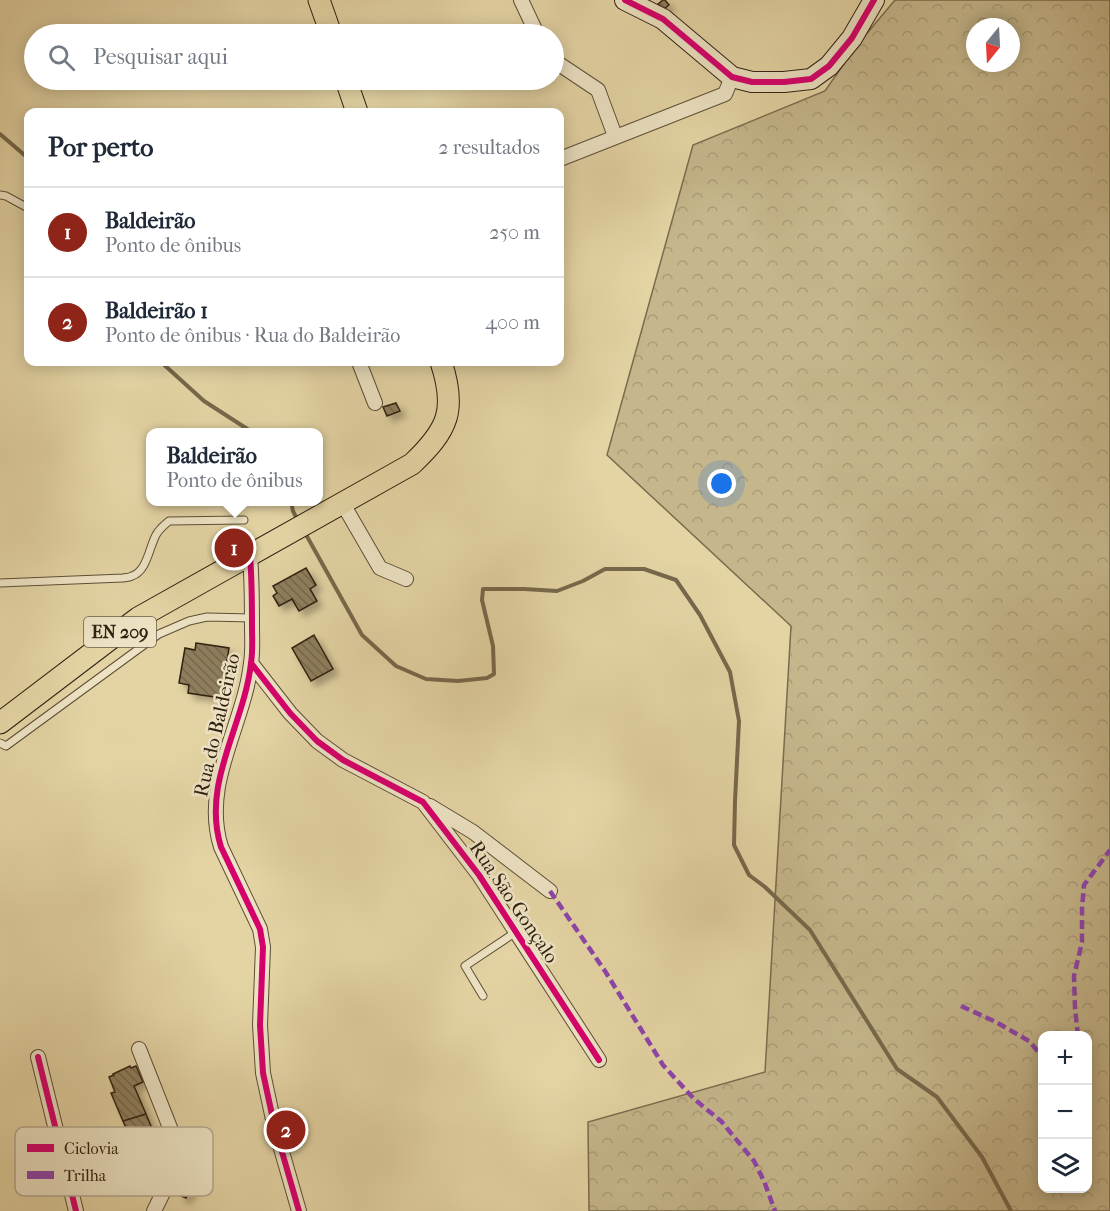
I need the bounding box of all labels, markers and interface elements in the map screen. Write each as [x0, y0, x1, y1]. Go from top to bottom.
north arrow [966, 18, 1020, 72]
search box [24, 24, 564, 90]
icon: search [45, 41, 78, 74]
text: Pesquisar aqui [93, 44, 228, 70]
text: Por perto [48, 132, 153, 163]
text: 2 resultados [438, 136, 540, 159]
text: Baldeirão [105, 208, 195, 234]
text: 1 [64, 221, 71, 244]
text: 250 m [489, 221, 540, 244]
text: Ponto de ônibus [105, 234, 241, 257]
text: Baldeirão 1 [105, 298, 208, 324]
text: 2 [62, 311, 73, 334]
text: 400 m [485, 311, 540, 334]
text: Ponto de ônibus · Rua do Baldeirão [105, 324, 400, 347]
popup [146, 428, 323, 506]
text: Baldeirão [166, 443, 257, 469]
text: Ponto de ônibus [166, 469, 303, 492]
your location [707, 469, 736, 498]
pin: 1 [214, 526, 254, 570]
road number: EN 209 [84, 617, 156, 647]
street label: Rua do Baldeirão [189, 651, 245, 799]
street label: Rua São Gonçalo [465, 837, 563, 967]
map controls [1038, 1031, 1092, 1193]
button: + [1038, 1031, 1092, 1085]
button: − [1038, 1085, 1092, 1139]
pin: 2 [266, 1108, 306, 1152]
legend [15, 1127, 213, 1196]
text: Ciclovia [64, 1139, 119, 1158]
button: layers [1038, 1139, 1092, 1193]
text: Trilha [64, 1166, 107, 1185]

